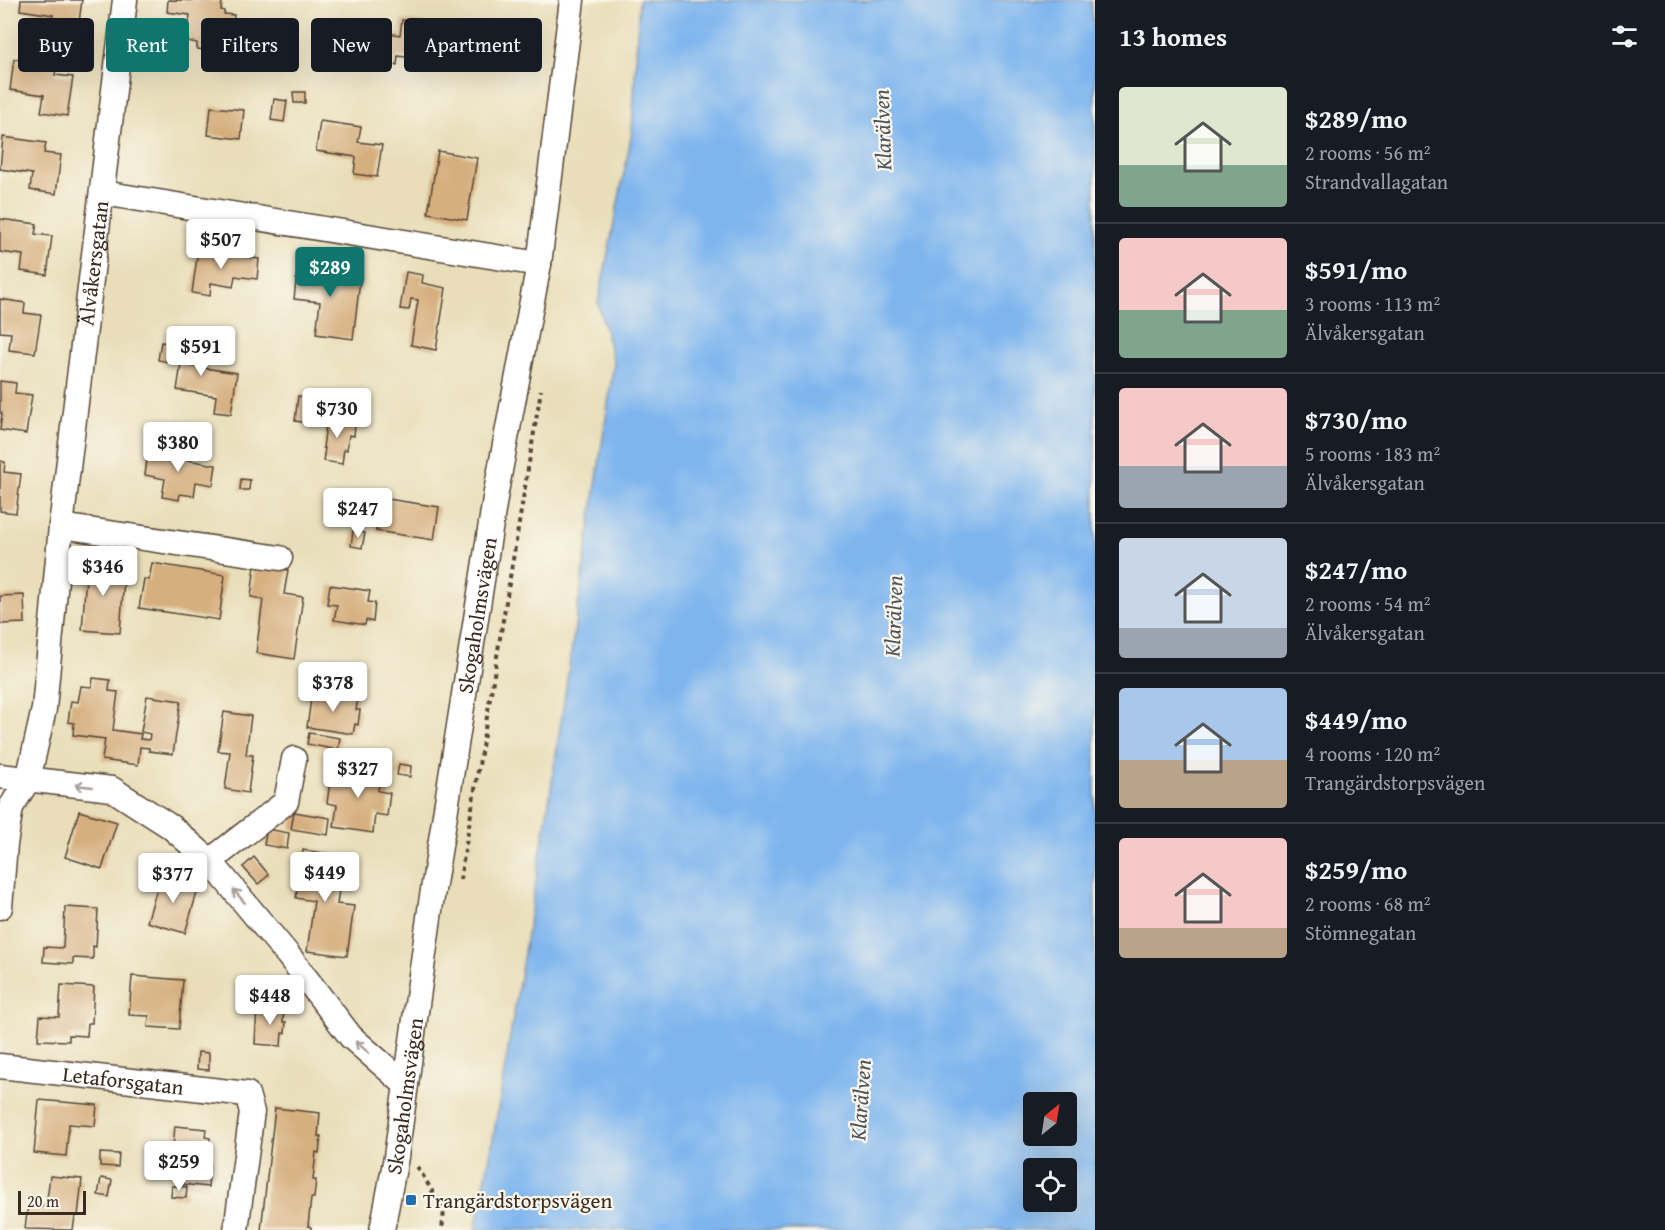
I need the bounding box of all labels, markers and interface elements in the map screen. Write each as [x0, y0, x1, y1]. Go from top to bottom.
text: 13 homes [1119, 17, 1227, 56]
chip: Buy [18, 18, 94, 72]
chip: Rent [106, 18, 189, 72]
chip: Filters [201, 18, 299, 72]
chip: New [311, 18, 392, 72]
chip: Apartment [404, 18, 542, 72]
icon: filters [1608, 20, 1641, 53]
water label: Klarälven [865, 89, 899, 172]
text: $289/mo [1305, 99, 1407, 138]
icon: home [1167, 111, 1239, 183]
text: 2 rooms · 56 m² [1305, 138, 1431, 167]
text: Strandvallagatan [1305, 167, 1448, 196]
street label: Älvåkersgatan [70, 199, 116, 327]
pin: $507 [185, 219, 257, 270]
text: $507 [200, 224, 242, 253]
pin: $289 [294, 247, 366, 298]
text: $591/mo [1305, 250, 1407, 289]
text: $289 [309, 252, 351, 281]
icon: home [1167, 262, 1239, 334]
text: 3 rooms · 113 m² [1305, 289, 1440, 318]
text: Älvåkersgatan [1305, 318, 1425, 347]
pin: $591 [165, 326, 237, 377]
text: $591 [180, 331, 222, 360]
pin: $730 [301, 388, 373, 439]
text: $730 [316, 393, 358, 422]
text: $730/mo [1305, 400, 1407, 439]
icon: home [1167, 412, 1239, 484]
pin: $380 [142, 422, 214, 473]
text: $380 [157, 427, 199, 456]
text: 5 rooms · 183 m² [1305, 439, 1440, 468]
text: Älvåkersgatan [1305, 468, 1425, 497]
pin: $247 [322, 488, 394, 539]
text: $247 [337, 493, 379, 522]
street label: Skogaholmsvägen [449, 535, 504, 696]
pin: $346 [67, 546, 139, 597]
text: $247/mo [1305, 550, 1407, 589]
text: $346 [82, 551, 124, 580]
icon: home [1167, 562, 1239, 634]
water label: Klarälven [876, 575, 910, 658]
text: 2 rooms · 54 m² [1305, 589, 1431, 618]
text: Älvåkersgatan [1305, 618, 1425, 647]
pin: $378 [297, 662, 369, 713]
text: $378 [312, 667, 354, 696]
text: $449/mo [1305, 700, 1407, 739]
icon: home [1167, 712, 1239, 784]
text: 4 rooms · 120 m² [1305, 739, 1440, 768]
pin: $327 [322, 748, 394, 799]
text: $327 [337, 753, 379, 782]
text: Trangärdstorpsvägen [1305, 768, 1485, 797]
one-way arrow [75, 780, 94, 791]
text: $259/mo [1305, 850, 1407, 889]
pin: $449 [289, 852, 361, 903]
pin: $377 [137, 853, 209, 904]
text: $449 [304, 857, 346, 886]
text: $377 [152, 858, 194, 887]
icon: home [1167, 862, 1239, 934]
one-way arrow [232, 888, 245, 904]
text: 2 rooms · 68 m² [1305, 889, 1431, 918]
text: Stömnegatan [1305, 918, 1416, 947]
pin: $448 [234, 975, 306, 1026]
text: $448 [249, 980, 291, 1009]
street label: Skogaholmsvägen [378, 1015, 431, 1177]
one-way arrow [355, 1040, 370, 1054]
street label: Letaforsgatan [61, 1058, 186, 1102]
water label: Klarälven [841, 1058, 879, 1143]
north arrow [1023, 1092, 1077, 1146]
map controls [1023, 1092, 1077, 1212]
pin: $259 [143, 1141, 215, 1192]
text: $259 [158, 1146, 200, 1175]
button: locate [1023, 1158, 1077, 1212]
place label: Trangärdstorpsvägen [423, 1185, 612, 1216]
scale bar [18, 1188, 86, 1216]
text: 20 m [27, 1189, 59, 1213]
marker: Trangärdstorpsvägen [404, 1193, 418, 1207]

